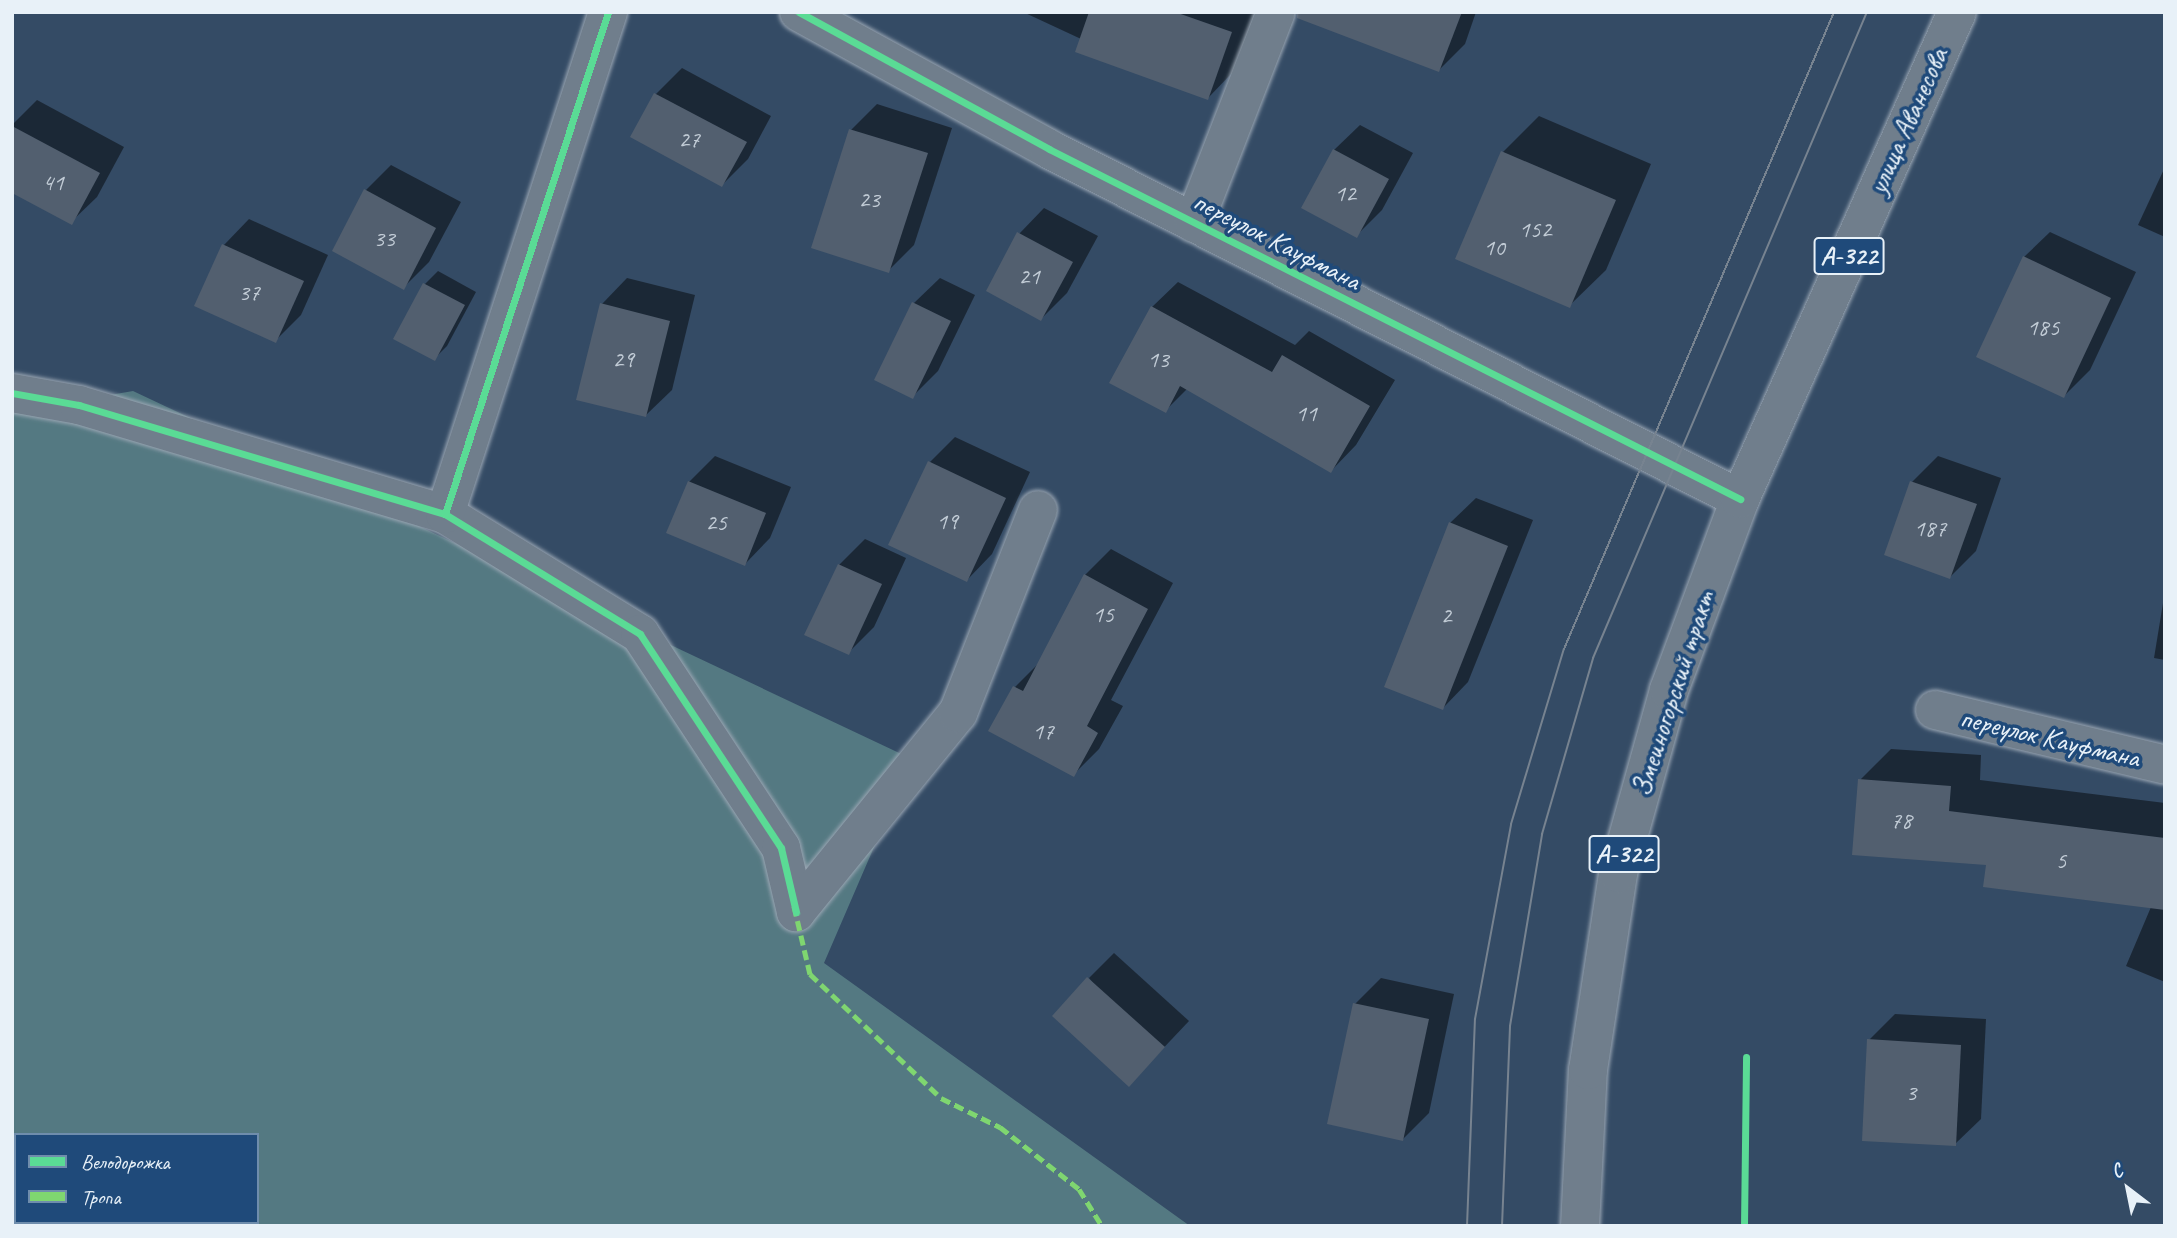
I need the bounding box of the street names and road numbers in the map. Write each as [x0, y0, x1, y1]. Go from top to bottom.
street label: улица Аванесова [1861, 43, 1955, 199]
street label: переулок Кауфмана [1187, 184, 1367, 298]
road number: А-322 [1812, 233, 1886, 278]
street label: Змеиногорский тракт [1624, 588, 1722, 800]
street label: переулок Кауфмана [1956, 701, 2144, 775]
road number: А-322 [1587, 832, 1661, 876]

